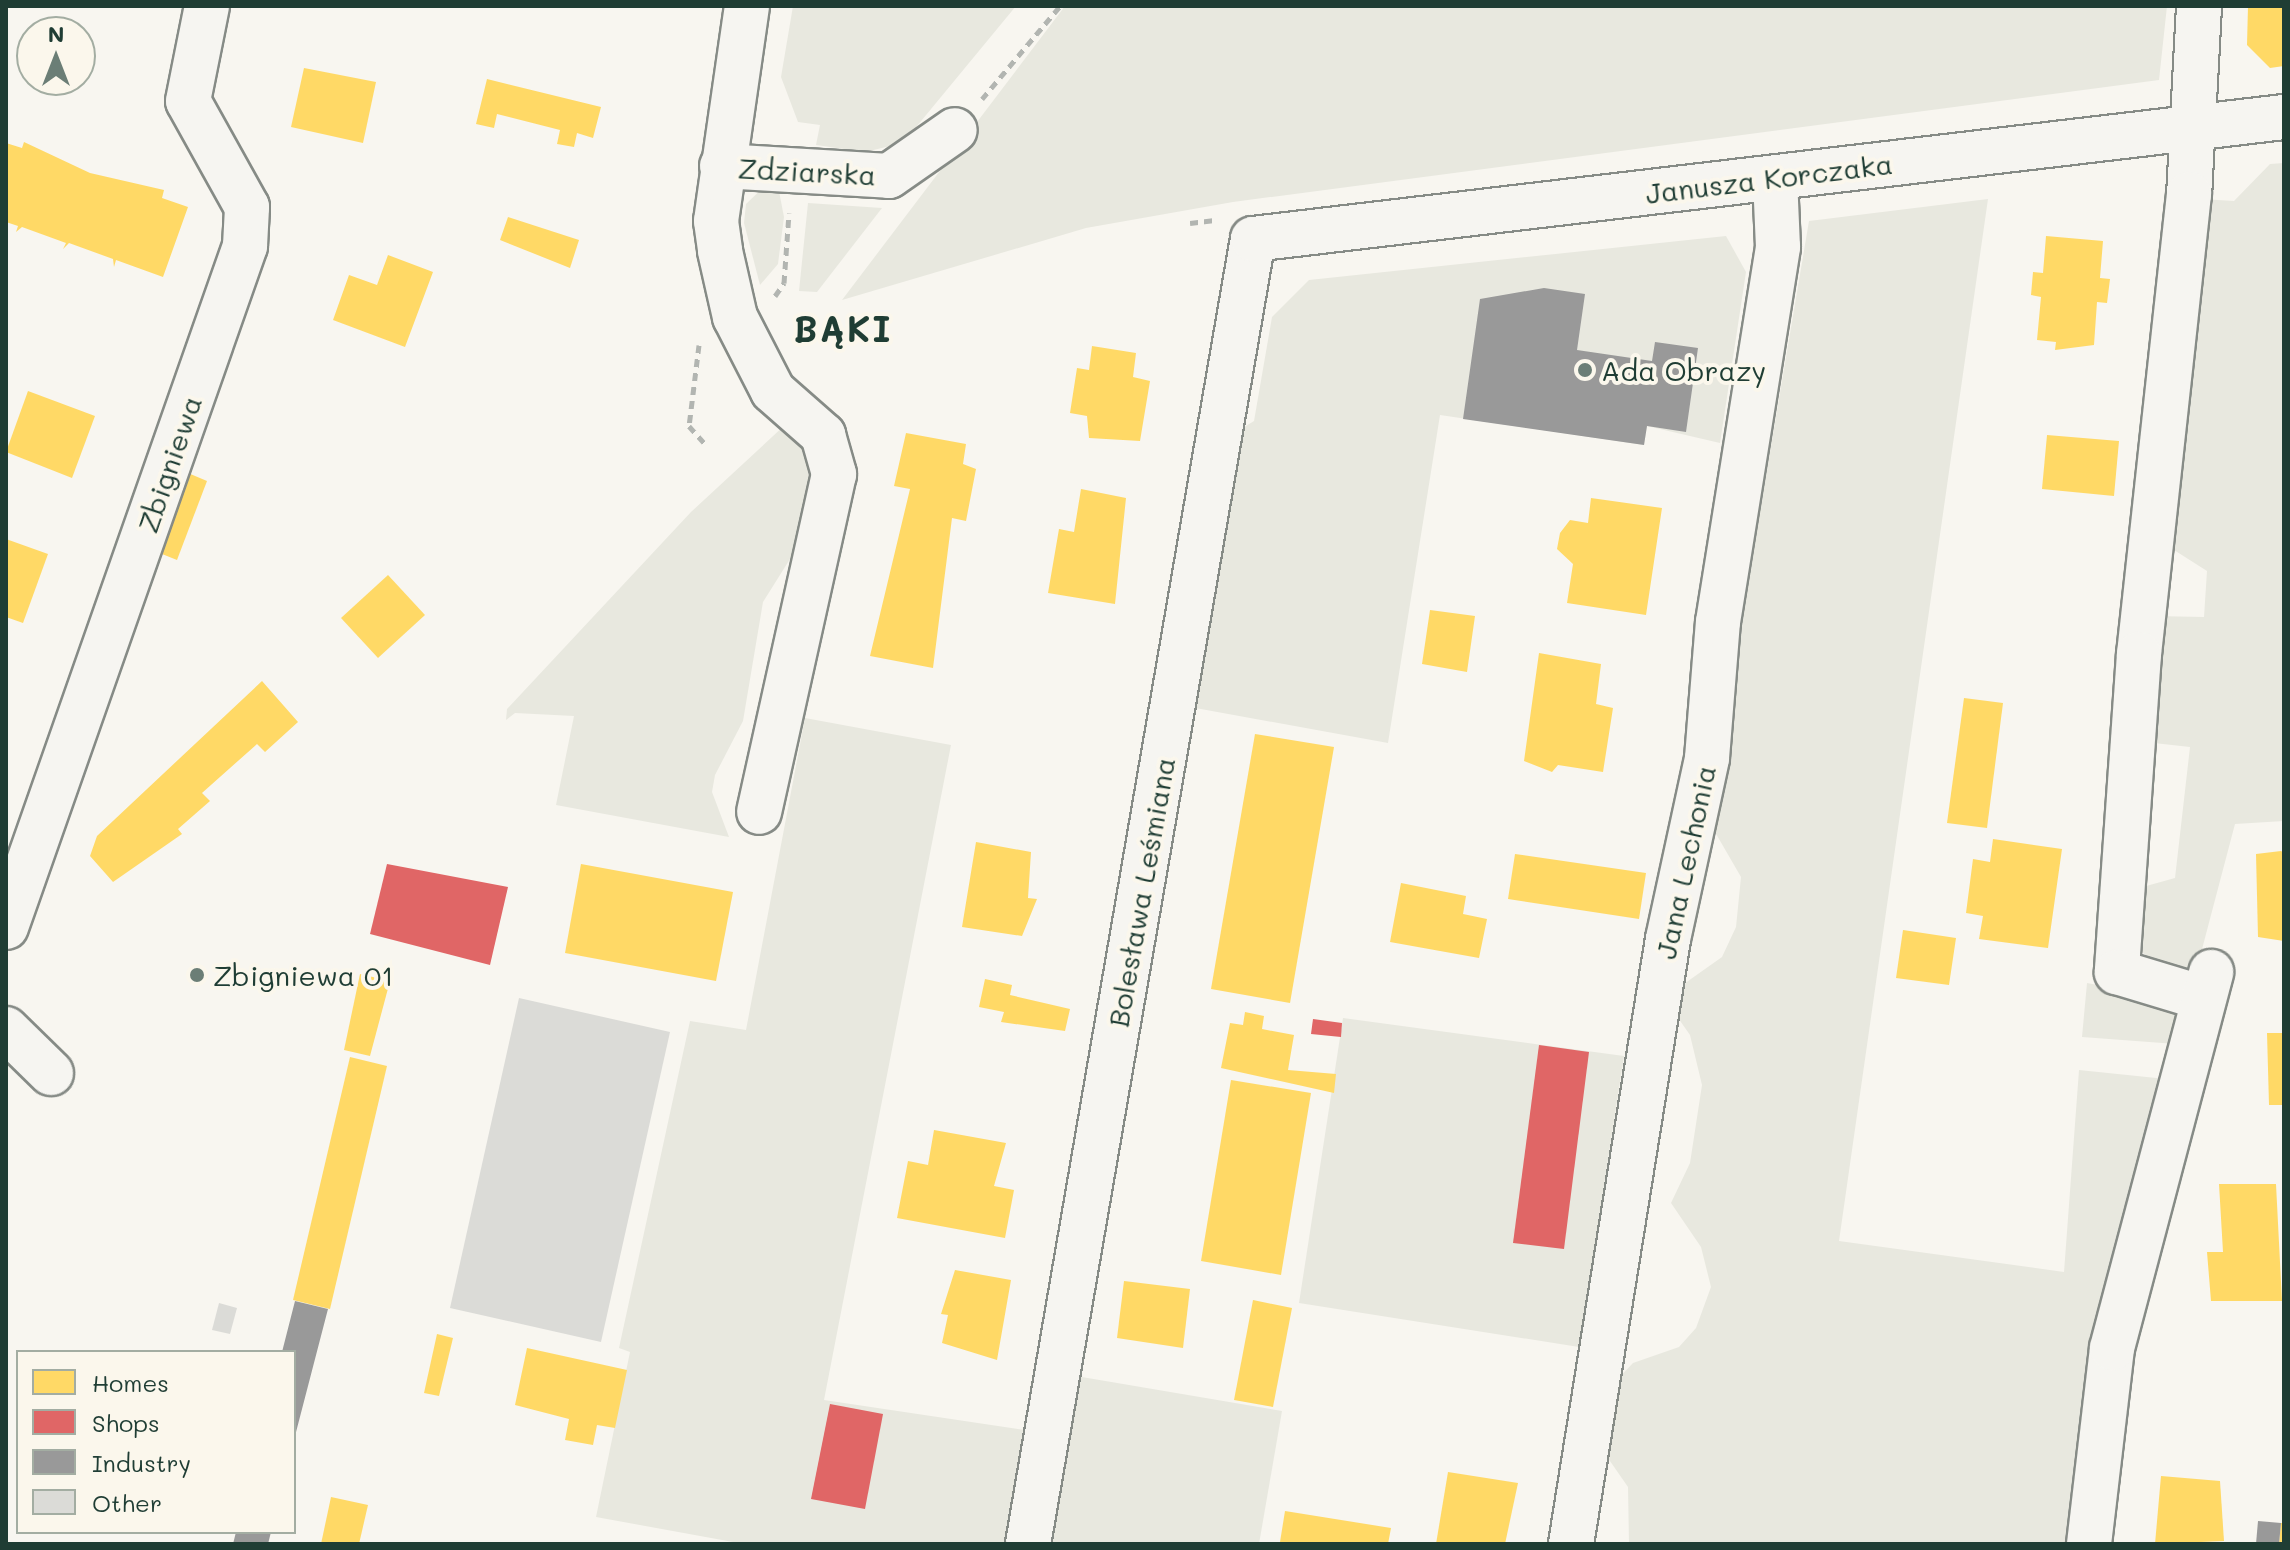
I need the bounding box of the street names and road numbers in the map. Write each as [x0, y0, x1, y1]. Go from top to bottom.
street label: Janusza Korczaka [1644, 146, 1894, 210]
street label: Zdziarska [737, 151, 877, 191]
street label: Zbigniewa [130, 391, 208, 537]
street label: Bolesława Leśmiana [1101, 755, 1181, 1029]
street label: Jana Lechonia [1648, 762, 1722, 962]

